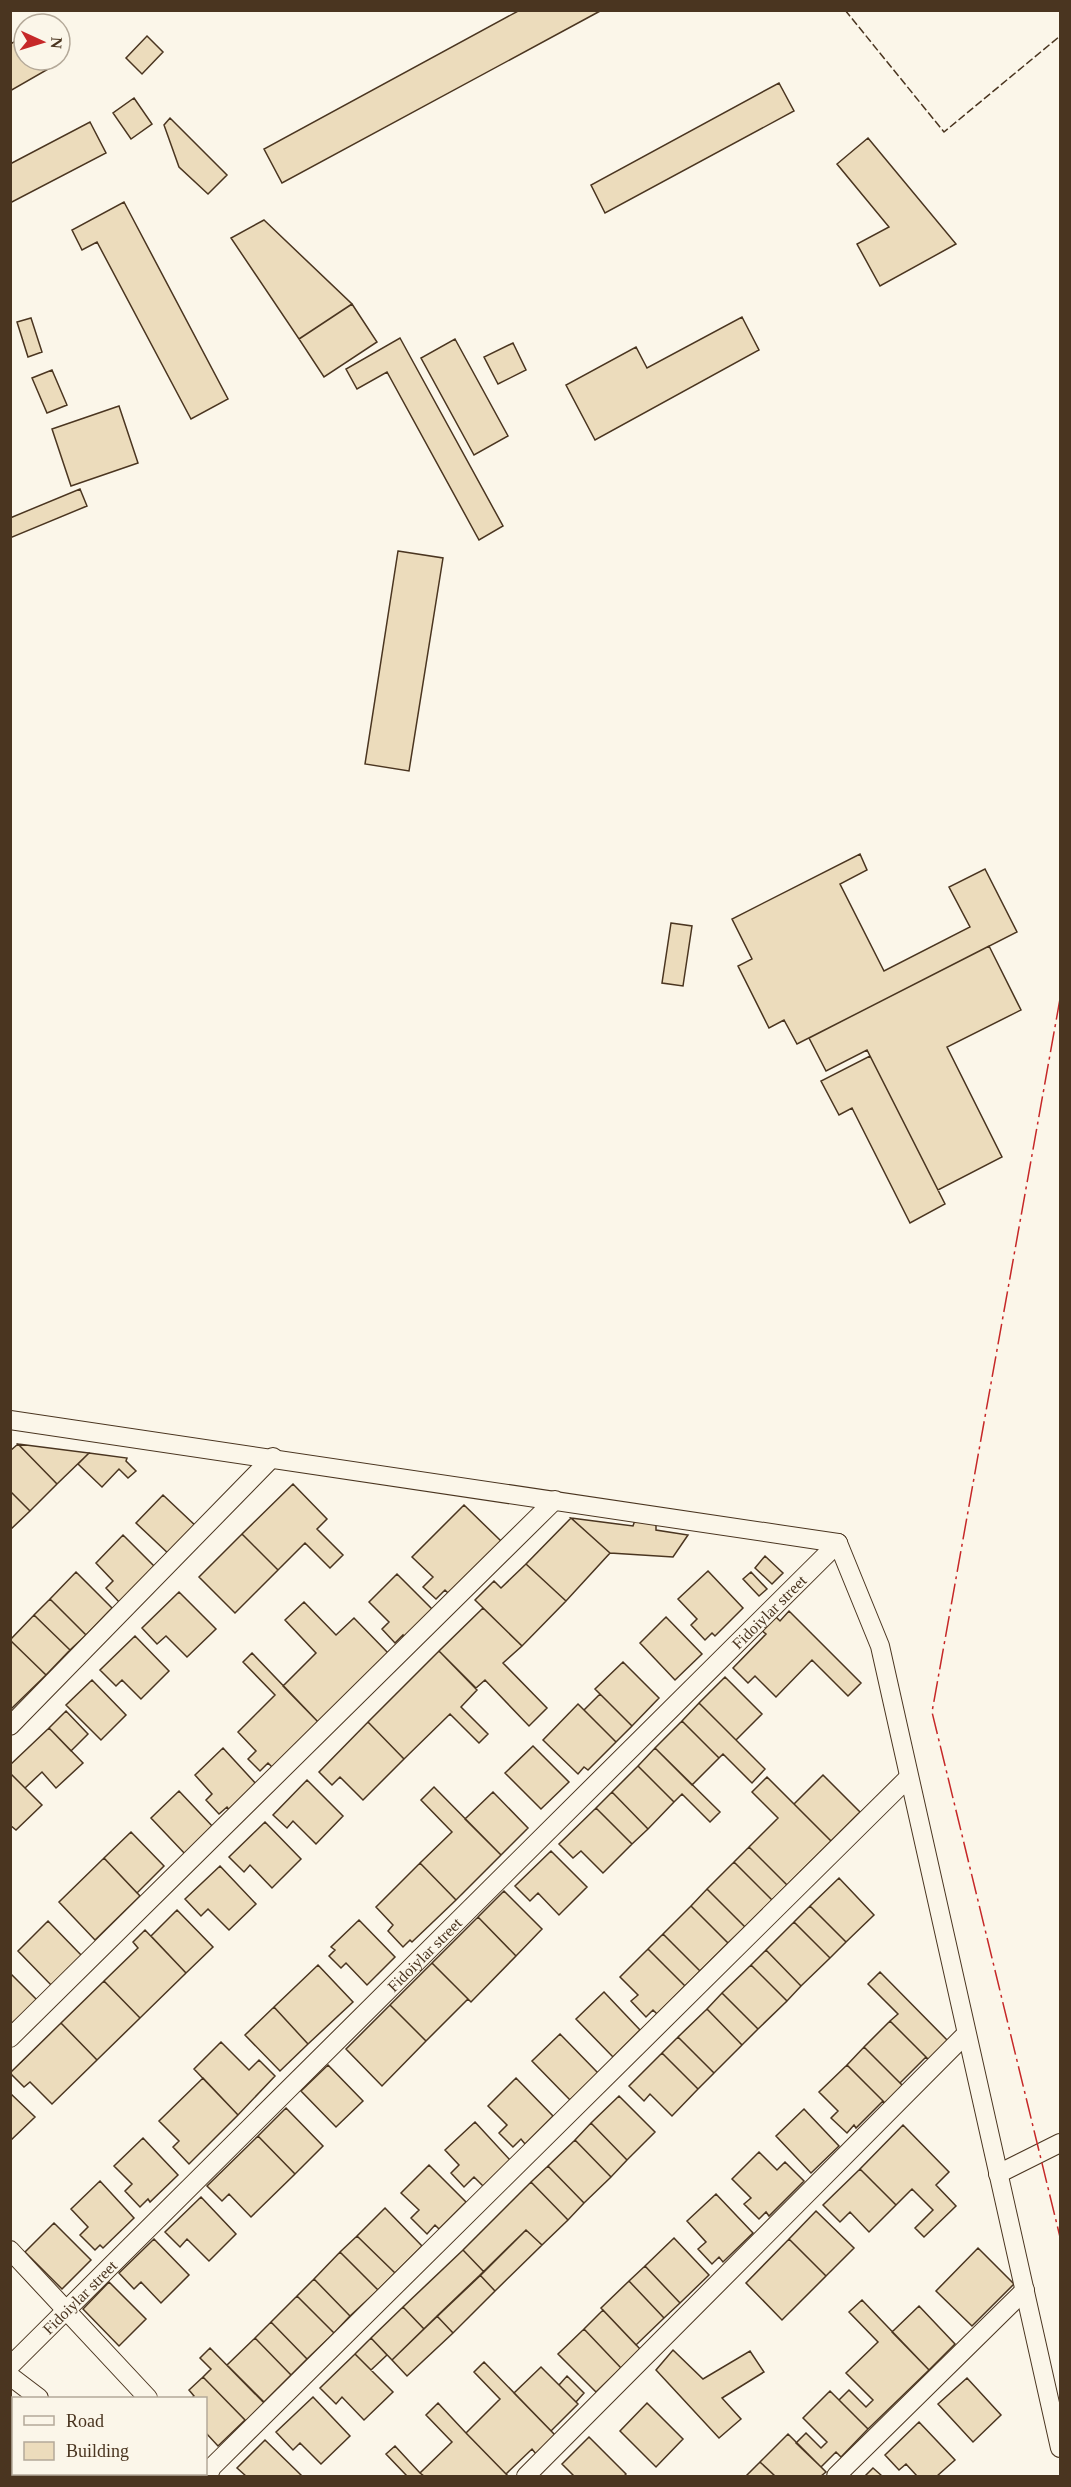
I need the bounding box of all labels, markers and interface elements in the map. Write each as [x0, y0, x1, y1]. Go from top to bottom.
north arrow [12, 12, 72, 72]
text: N [48, 37, 65, 50]
street label: Fidoiylar street [729, 1571, 810, 1652]
street label: Fidoiylar street [384, 1914, 465, 1995]
street label: Fidoiylar street [39, 2257, 121, 2338]
legend [12, 2397, 207, 2475]
text: Road [66, 2411, 104, 2431]
text: Building [66, 2441, 129, 2461]

